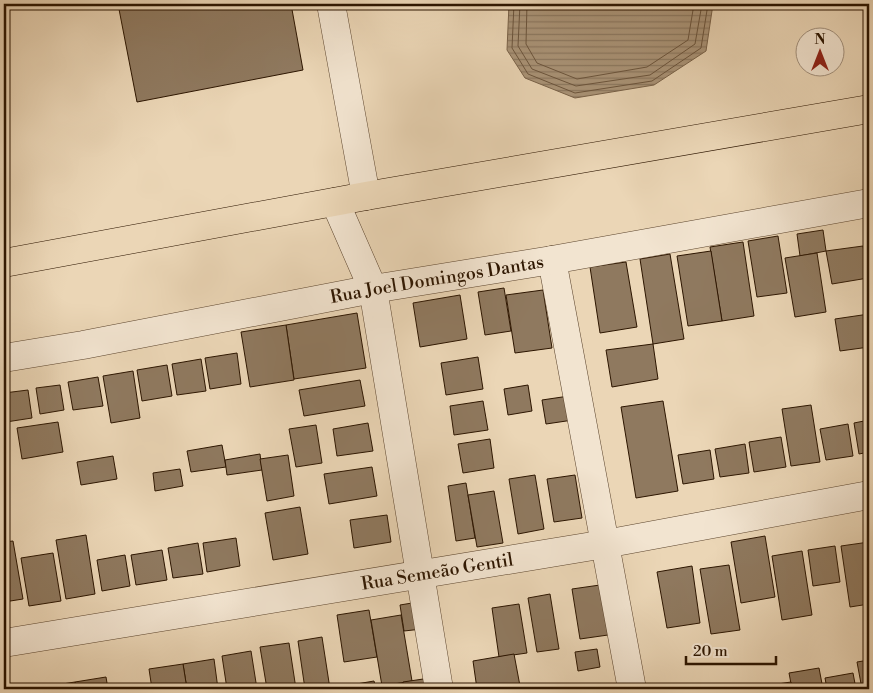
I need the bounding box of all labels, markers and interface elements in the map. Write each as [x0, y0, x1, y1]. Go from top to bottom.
north arrow [796, 28, 846, 78]
text: N [814, 31, 826, 49]
street label: Rua Joel Domingos Dantas [328, 250, 546, 309]
street label: Rua Semeão Gentil [360, 548, 516, 596]
scale bar [686, 633, 776, 665]
text: 20 m [693, 642, 728, 661]

